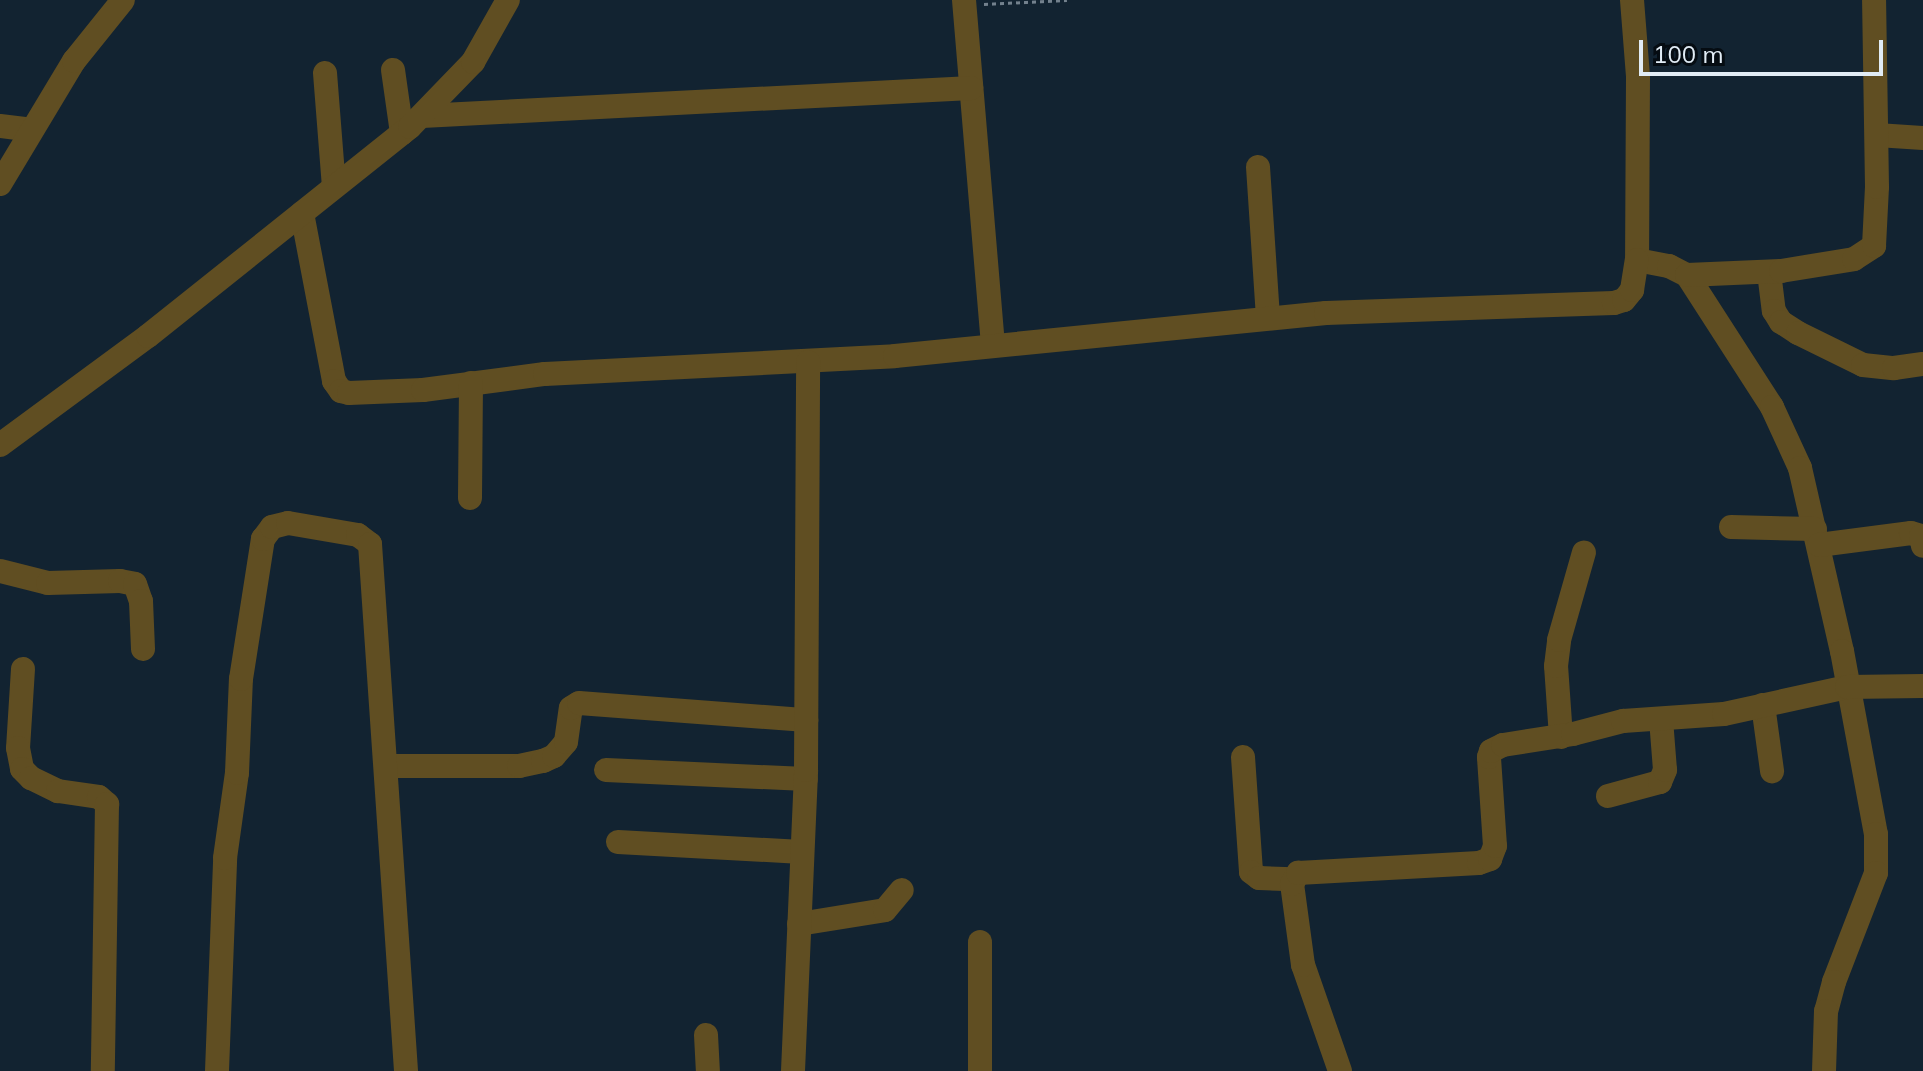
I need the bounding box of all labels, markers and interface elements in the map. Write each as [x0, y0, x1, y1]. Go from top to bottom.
scale bar [1643, 24, 1887, 74]
text: 100 m [1653, 39, 1724, 69]

